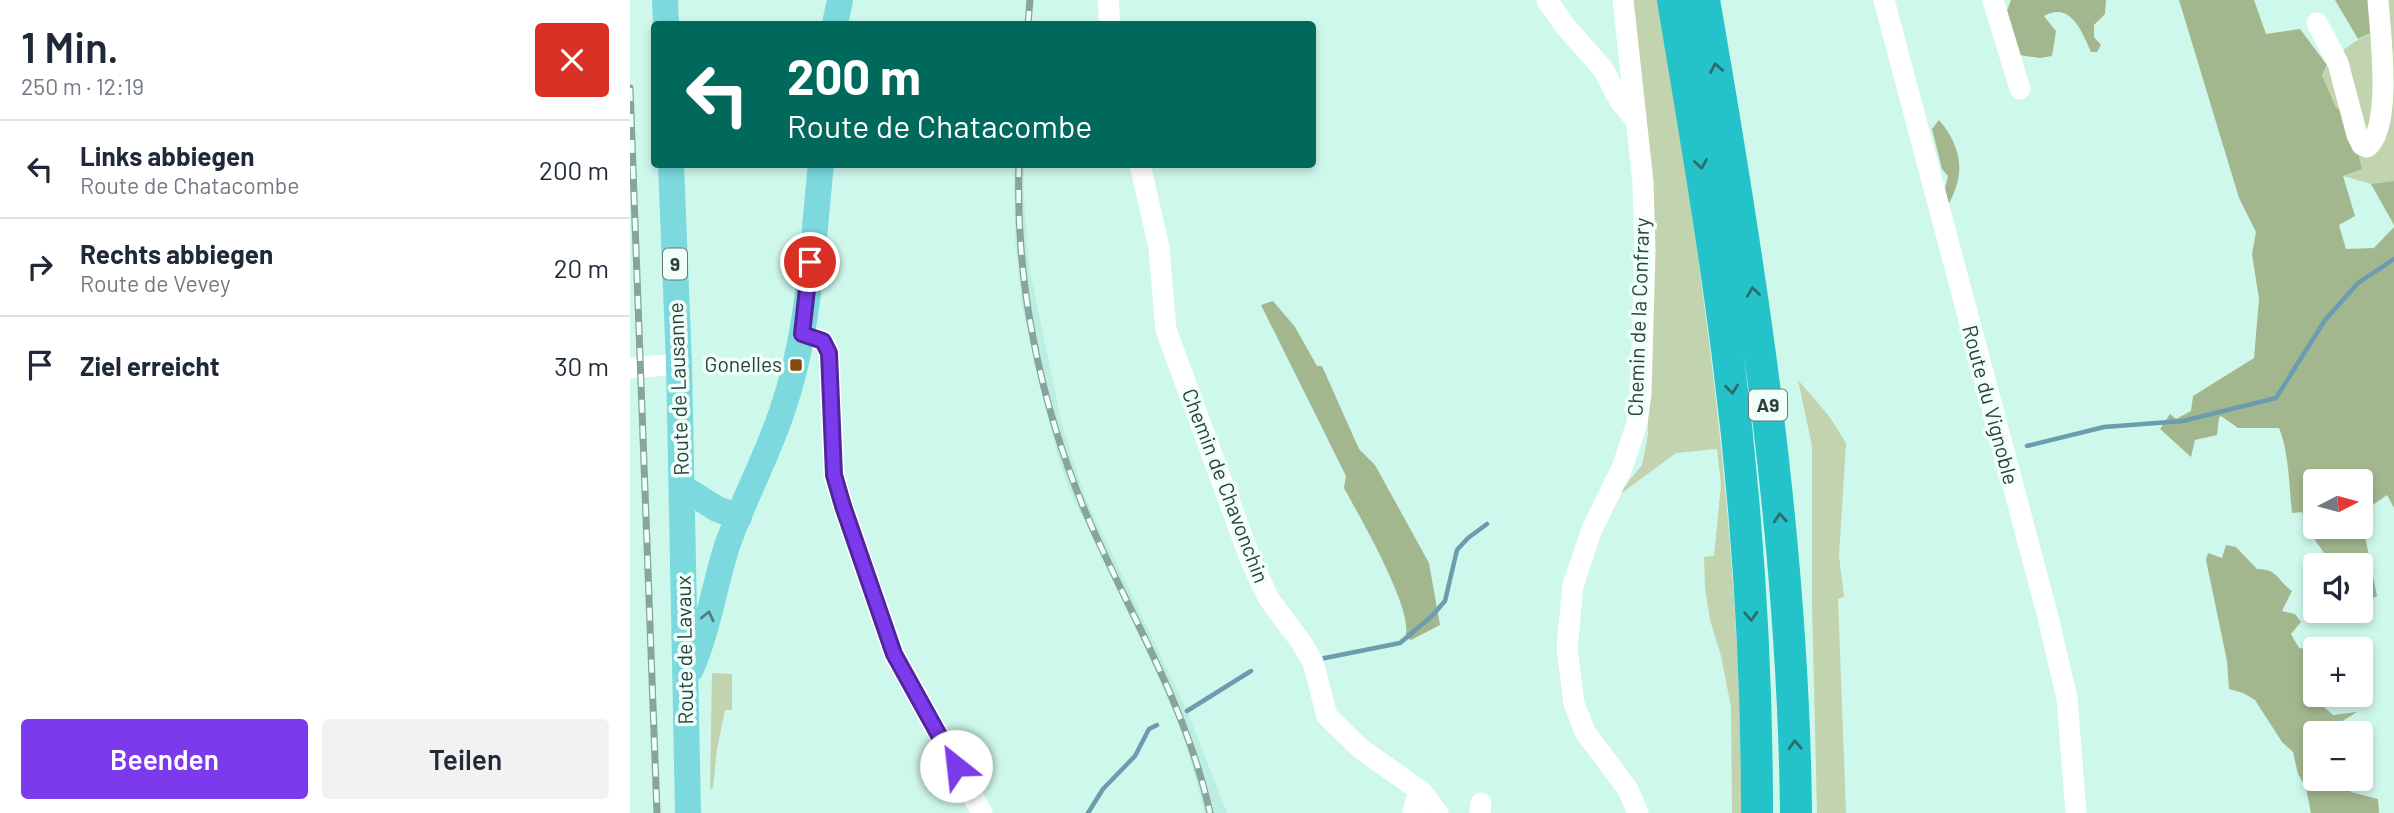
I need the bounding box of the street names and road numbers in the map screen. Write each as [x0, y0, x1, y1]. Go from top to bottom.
street label: Chemin de la Confrary [1622, 217, 1653, 417]
road number: 9 [663, 248, 687, 280]
street label: Route de Lausanne [662, 302, 693, 476]
street label: Route du Vignoble [1958, 322, 2025, 487]
street label: Chemin de Chavonchin [1178, 385, 1275, 586]
road number: A9 [1749, 390, 1787, 420]
street label: Route de Lavaux [670, 575, 697, 725]

